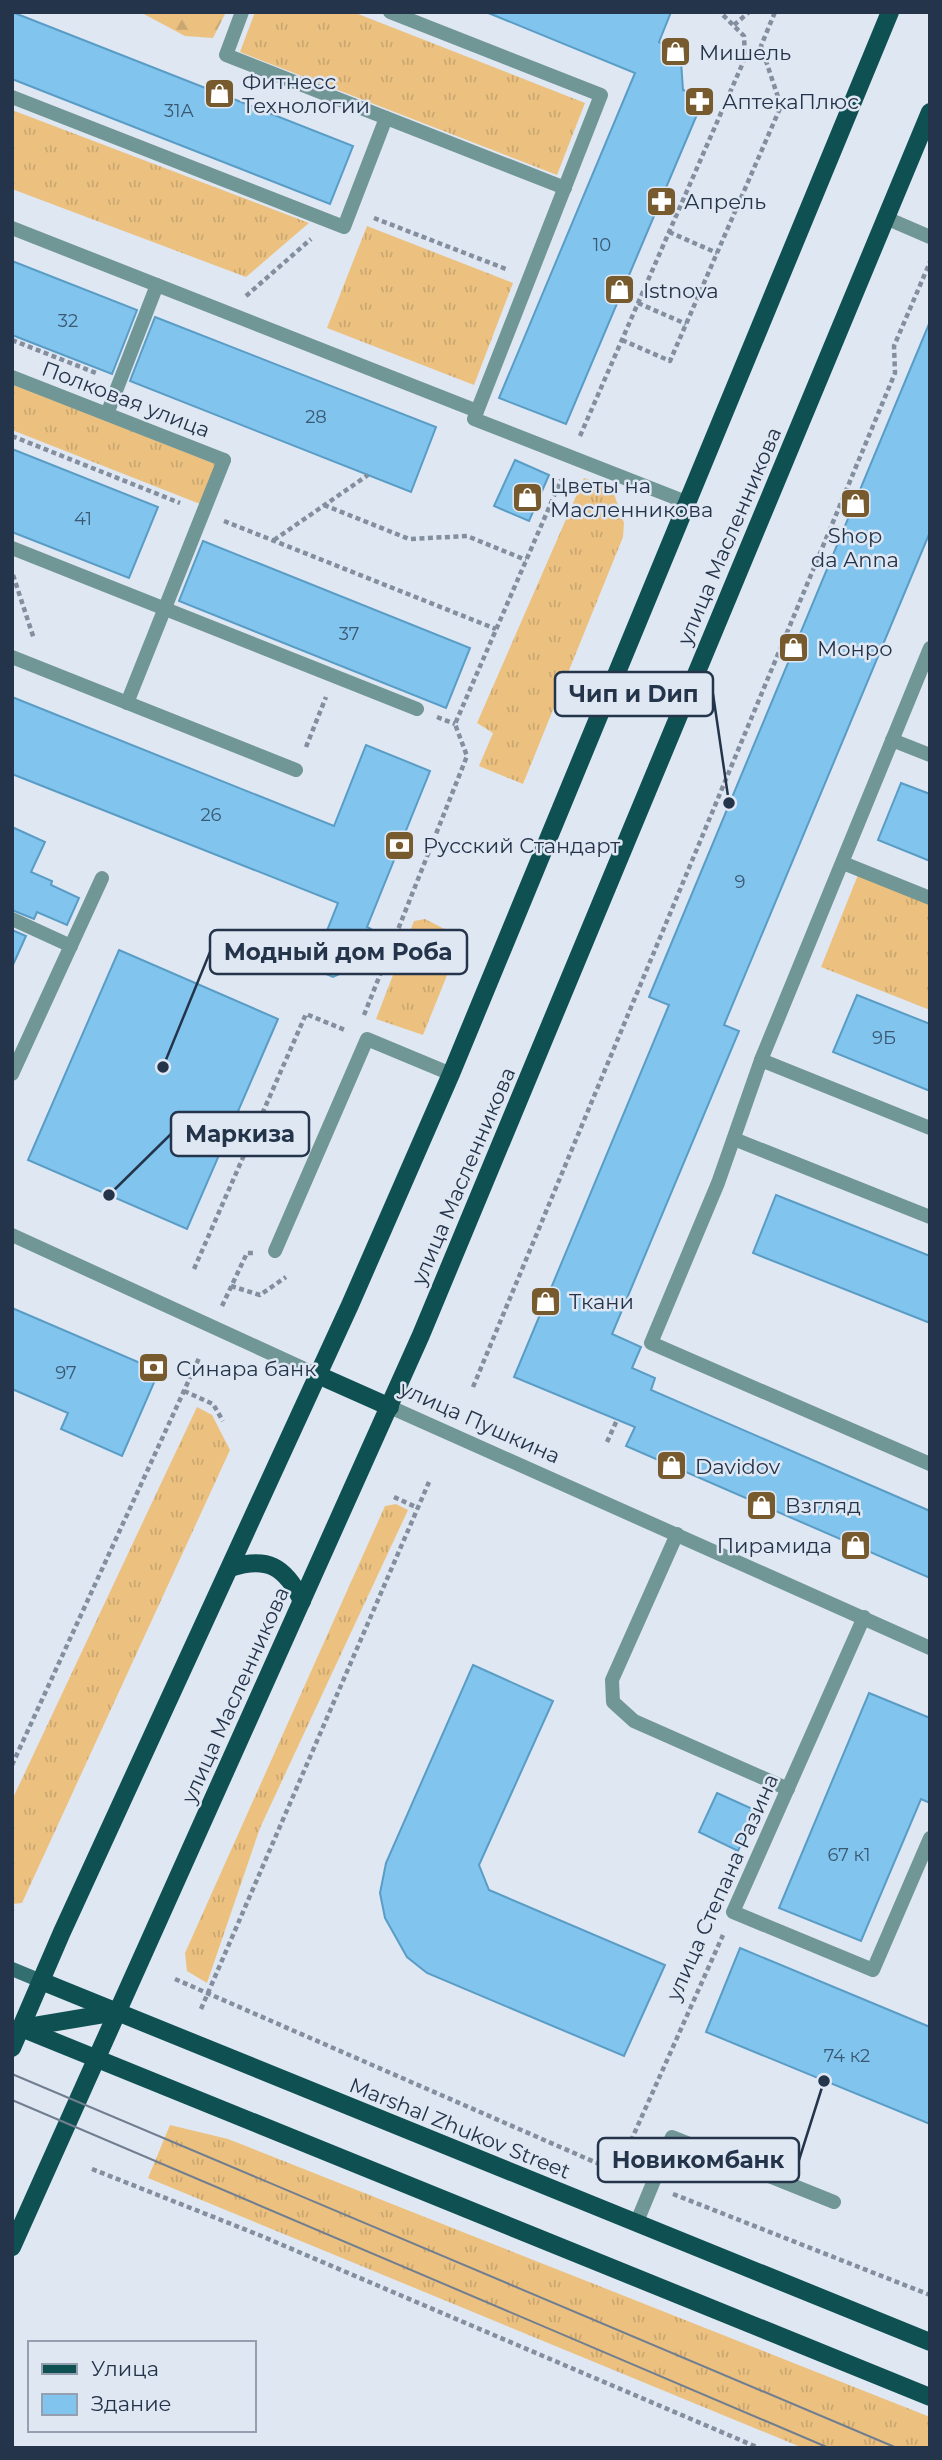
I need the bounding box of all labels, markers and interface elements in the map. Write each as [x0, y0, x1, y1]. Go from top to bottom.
shop icon: Мишель [659, 35, 693, 69]
place label: Мишель [699, 40, 791, 65]
place label: Фитнесс Технологии [242, 69, 370, 118]
shop icon: Фитнесс Технологии [202, 76, 236, 110]
pharmacy icon: АптекаПлюс [682, 84, 716, 118]
place label: АптекаПлюс [722, 89, 859, 114]
house number: 31А [164, 100, 195, 122]
pharmacy icon: Апрель [644, 184, 678, 218]
place label: Апрель [684, 189, 766, 214]
house number: 10 [593, 234, 611, 256]
shop icon: Istnova [603, 273, 637, 307]
place label: Istnova [643, 278, 719, 303]
house number: 32 [58, 310, 78, 332]
street label: Полковая улица [38, 355, 214, 443]
house number: 28 [305, 406, 327, 428]
street label: улица Масленникова [671, 423, 786, 650]
place label: Цветы на Масленникова [550, 473, 713, 522]
shop icon: Цветы на Масленникова [510, 480, 544, 514]
shop icon: Shop da Anna [838, 486, 872, 520]
house number: 41 [74, 508, 92, 530]
place label: Shop da Anna [811, 523, 899, 572]
house number: 37 [339, 623, 359, 645]
shop icon: Монро [777, 631, 811, 665]
place label: Монро [817, 636, 893, 661]
callout: Чип и Dип [555, 672, 713, 716]
text: Чип и Dип [569, 680, 699, 708]
house number: 26 [200, 804, 222, 826]
bank icon: Русский Стандарт [383, 828, 417, 862]
place label: Русский Стандарт [423, 833, 620, 858]
house number: 9 [735, 871, 746, 893]
callout: Модный дом Роба [210, 930, 467, 974]
text: Модный дом Роба [224, 938, 452, 966]
house number: 9Б [872, 1027, 896, 1049]
street label: улица Масленникова [405, 1063, 520, 1290]
callout: Маркиза [171, 1112, 309, 1156]
text: Маркиза [185, 1120, 295, 1148]
shop icon: Ткани [529, 1284, 563, 1318]
place label: Ткани [569, 1289, 634, 1314]
bank icon: Синара банк [136, 1351, 170, 1385]
place label: Синара банк [176, 1356, 316, 1381]
house number: 97 [55, 1362, 77, 1384]
street label: улица Пушкина [395, 1375, 564, 1469]
shop icon: Davidov [655, 1449, 689, 1483]
place label: Davidov [695, 1454, 781, 1479]
shop icon: Взгляд [745, 1488, 779, 1522]
place label: Взгляд [785, 1493, 861, 1518]
shop icon: Пирамида [838, 1528, 872, 1562]
place label: Пирамида [717, 1533, 832, 1558]
street label: улица Масленникова [176, 1583, 294, 1808]
street label: улица Степана Разина [660, 1770, 783, 2005]
house number: 67 к1 [827, 1844, 871, 1866]
house number: 74 к2 [824, 2045, 870, 2067]
street label: Marshal Zhukov Street [346, 2072, 574, 2184]
callout: Новикомбанк [598, 2138, 799, 2182]
text: Новикомбанк [612, 2146, 785, 2174]
legend [28, 2341, 256, 2432]
text: Улица [91, 2356, 159, 2381]
text: Здание [91, 2391, 172, 2416]

